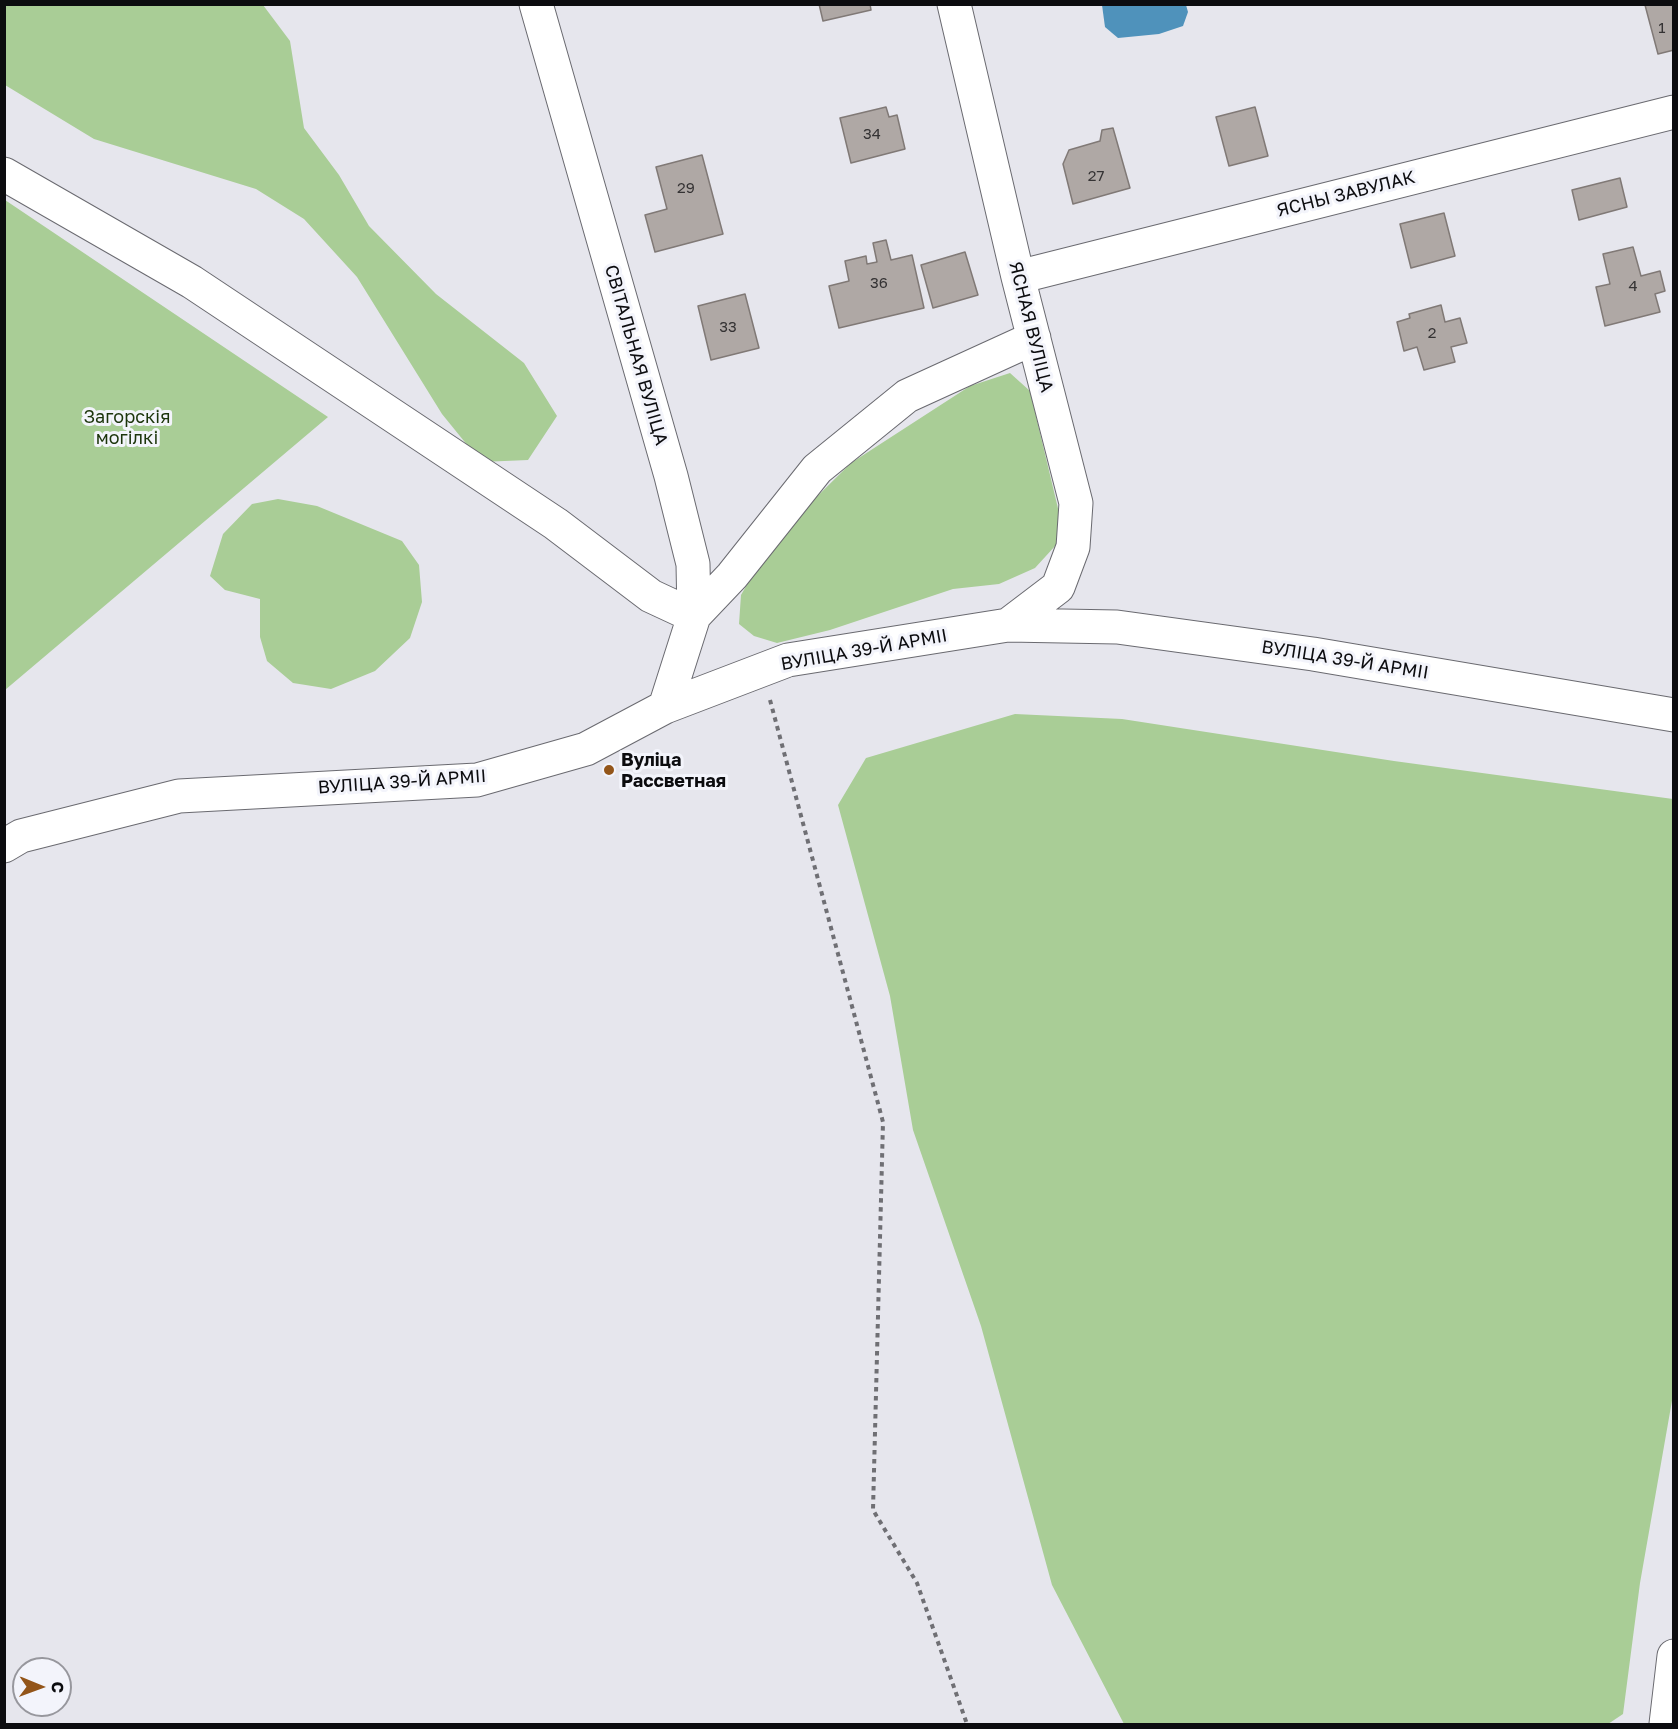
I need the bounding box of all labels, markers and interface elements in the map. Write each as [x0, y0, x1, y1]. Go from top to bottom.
house number: 1 [1658, 19, 1666, 37]
house number: 34 [863, 125, 881, 143]
street label: ЯСНЫ ЗАВУЛАК [1275, 166, 1417, 222]
house number: 27 [1088, 167, 1104, 185]
house number: 29 [677, 179, 695, 197]
street label: ЯСНАЯ ВУЛІЦА [1004, 259, 1058, 395]
street label: СВІТАЛЬНАЯ ВУЛІЦА [600, 262, 672, 448]
house number: 36 [870, 274, 888, 292]
house number: 4 [1628, 277, 1638, 295]
house number: 33 [719, 318, 737, 336]
house number: 2 [1428, 324, 1436, 342]
park label: Загорскія могілкі [84, 406, 170, 448]
street label: ВУЛІЦА 39-Й АРМІІ [779, 625, 949, 675]
street label: ВУЛІЦА 39-Й АРМІІ [1260, 636, 1430, 684]
place label: Вуліца Рассветная [621, 749, 726, 792]
marker: Вуліца Рассветная [602, 763, 616, 777]
street label: ВУЛІЦА 39-Й АРМІІ [317, 765, 487, 799]
north arrow [12, 1657, 72, 1717]
text: С [48, 1681, 68, 1693]

